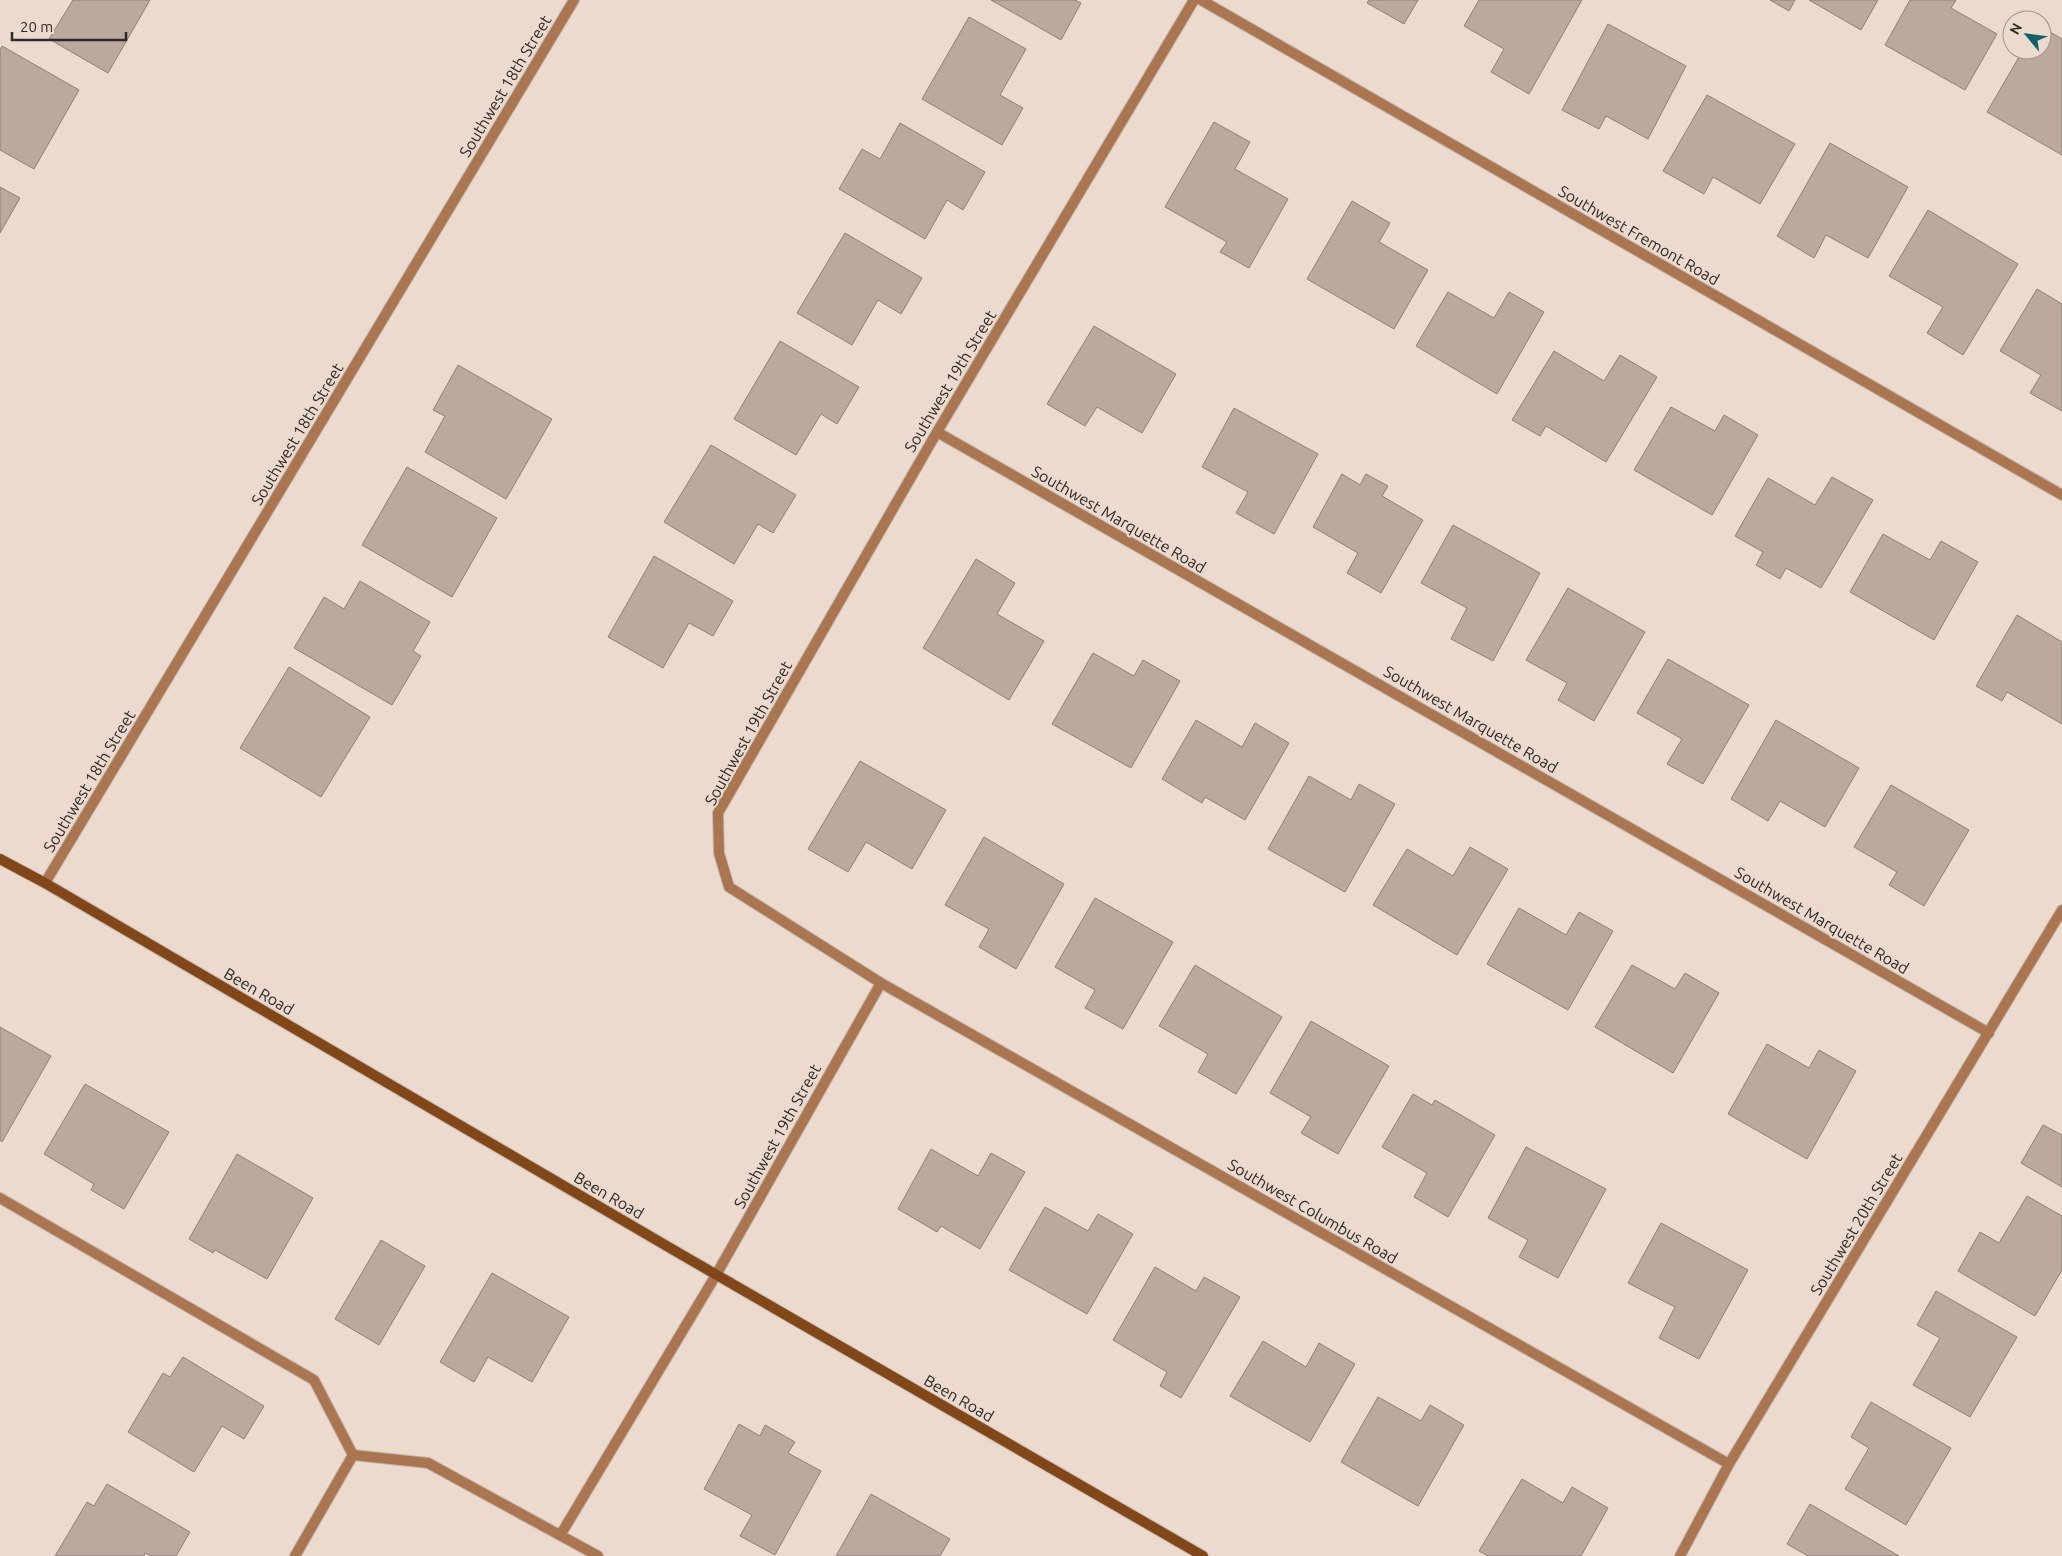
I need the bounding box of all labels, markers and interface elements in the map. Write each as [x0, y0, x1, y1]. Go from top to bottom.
scale bar [12, 10, 126, 42]
north arrow [2002, 10, 2052, 60]
street label: Southwest 18th Street [456, 11, 555, 160]
text: 20 m [20, 18, 53, 35]
text: N [2006, 20, 2025, 37]
street label: Southwest Fremont Road [1555, 182, 1723, 288]
street label: Southwest 19th Street [901, 306, 1000, 455]
street label: Southwest 18th Street [248, 359, 347, 508]
street label: Southwest Marquette Road [1029, 462, 1209, 576]
street label: Southwest 19th Street [701, 657, 796, 808]
street label: Southwest Marquette Road [1381, 662, 1561, 776]
street label: Southwest 18th Street [40, 706, 139, 855]
street label: Southwest Marquette Road [1732, 863, 1912, 977]
street label: Been Road [221, 964, 297, 1018]
street label: Southwest 19th Street [730, 1060, 825, 1211]
street label: Southwest 20th Street [1807, 1149, 1906, 1298]
street label: Southwest Columbus Road [1225, 1155, 1401, 1267]
street label: Been Road [571, 1168, 647, 1222]
street label: Been Road [921, 1371, 997, 1425]

